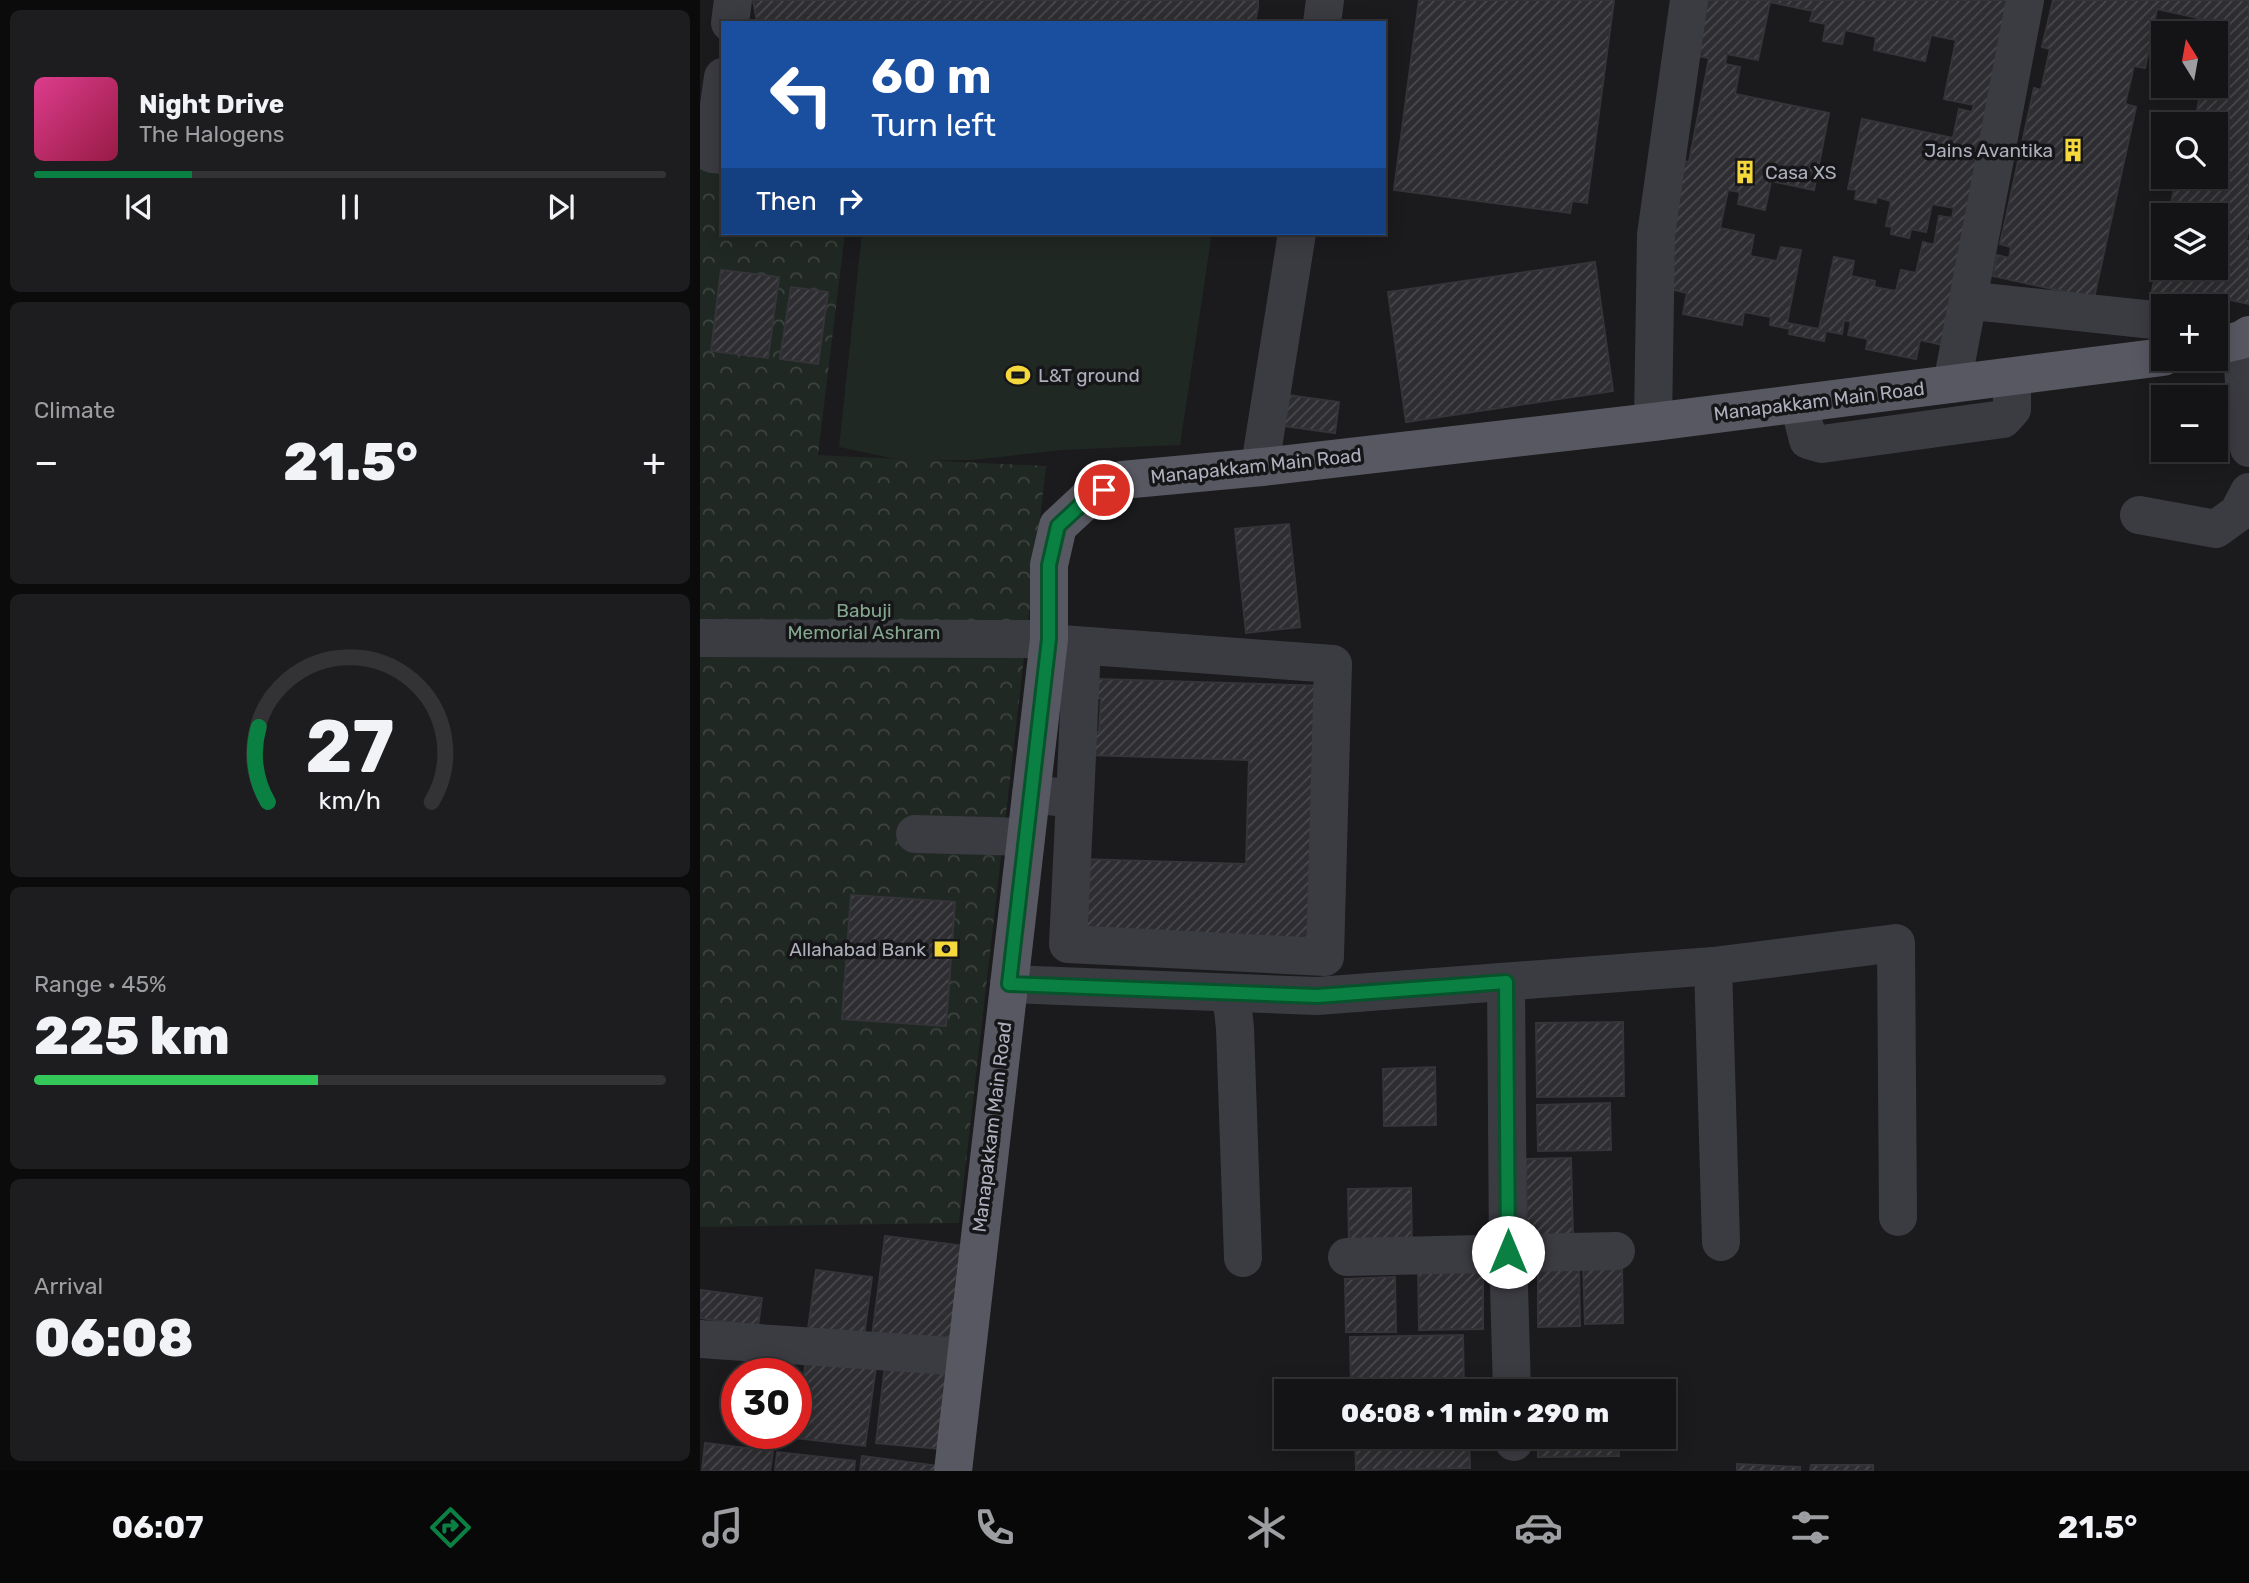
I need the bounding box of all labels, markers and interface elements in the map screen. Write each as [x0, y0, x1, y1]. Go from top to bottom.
north arrow [2151, 21, 2228, 98]
map controls [2151, 21, 2228, 462]
text: 60 m [871, 47, 992, 105]
icon: left [756, 49, 847, 140]
text: Night Drive [139, 89, 284, 120]
text: Turn left [871, 106, 996, 144]
button: search [2151, 112, 2228, 189]
text: The Halogens [139, 120, 285, 148]
building icon: Jains Avantika [2059, 136, 2087, 164]
place label: Jains Avantika [1924, 139, 2053, 162]
building icon: Casa XS [1731, 158, 1759, 186]
place label: Casa XS [1765, 161, 1837, 184]
icon: right [831, 182, 869, 220]
text: Then [756, 186, 817, 217]
icon: previous [120, 188, 158, 226]
icon: pause [331, 188, 369, 226]
icon: next [542, 188, 580, 226]
button: layers [2151, 203, 2228, 280]
button: + [2151, 294, 2228, 371]
sports icon: L&T ground [1004, 361, 1032, 389]
place label: L&T ground [1038, 364, 1140, 387]
street label: Manapakkam Main Road [1712, 377, 1926, 425]
button: − [2151, 385, 2228, 462]
text: Climate [34, 396, 115, 424]
text: 21.5° [283, 431, 418, 493]
text: − [34, 439, 59, 485]
text: + [642, 439, 666, 485]
street label: Manapakkam Main Road [1149, 443, 1363, 489]
pin [1074, 460, 1134, 520]
icon: arrive [1085, 471, 1123, 509]
park label: Babuji Memorial Ashram [787, 599, 941, 644]
text: 27 [305, 704, 395, 790]
text: km/h [319, 785, 381, 814]
bank icon: Allahabad Bank [932, 935, 960, 963]
place label: Allahabad Bank [789, 938, 926, 961]
text: Range · 45% [34, 970, 167, 998]
text: 225 km [34, 1005, 230, 1067]
street label: Manapakkam Main Road [968, 1020, 1016, 1234]
position arrow [1471, 1215, 1545, 1289]
text: Arrival [34, 1272, 103, 1300]
text: 06:08 [34, 1307, 194, 1369]
speed limit sign: 30 [721, 1358, 812, 1449]
text: 06:08 · 1 min · 290 m [1341, 1398, 1609, 1429]
icon: directions [426, 1503, 475, 1552]
icon: music [698, 1503, 747, 1552]
icon: phone [970, 1503, 1019, 1552]
icon: climate [1242, 1503, 1291, 1552]
icon: car [1514, 1503, 1563, 1552]
icon: filters [1786, 1503, 1835, 1552]
text: 06:07 [111, 1508, 204, 1546]
text: 21.5° [2058, 1508, 2137, 1546]

